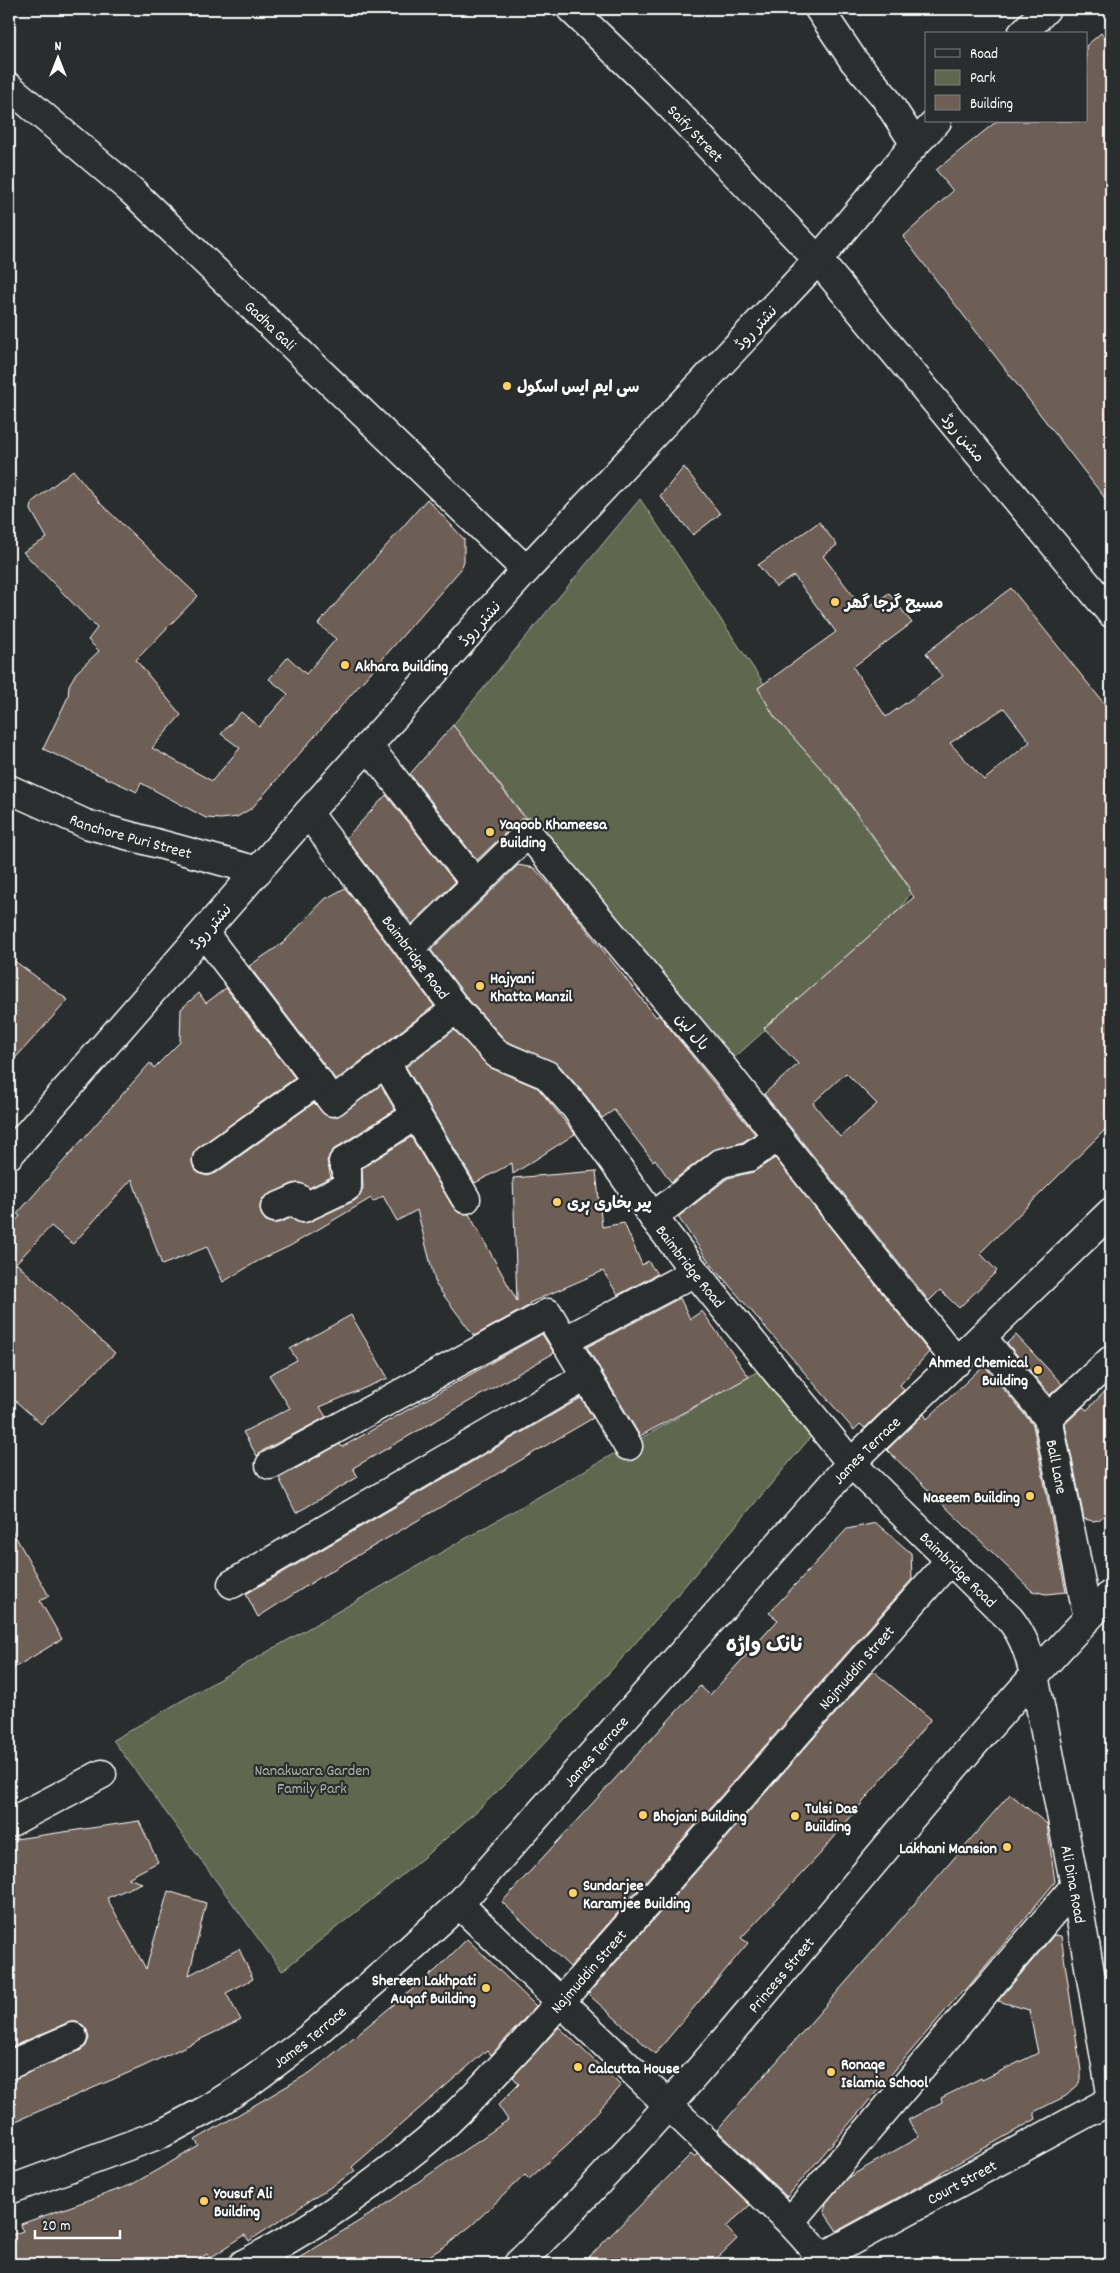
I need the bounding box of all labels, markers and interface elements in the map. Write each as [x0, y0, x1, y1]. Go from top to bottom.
north arrow [32, 32, 82, 82]
legend [925, 32, 1088, 122]
text: N [55, 37, 62, 57]
text: Road [970, 44, 998, 66]
text: Park [970, 68, 996, 90]
text: Building [970, 94, 1013, 116]
street label: Saify Street [661, 100, 728, 169]
street label: Gadha Gali [238, 296, 300, 357]
street label: نشتر روڈ [730, 301, 784, 356]
place label: سی ایم ایس اسکول [517, 377, 639, 400]
marker: سی ایم ایس اسکول [501, 380, 513, 392]
street label: مشن روڈ [935, 409, 990, 468]
place label: مسیح گرجا گھر [843, 593, 943, 616]
marker: مسیح گرجا گھر [829, 596, 841, 608]
street label: نشتر روڈ [454, 597, 508, 653]
place label: Akhara Building [355, 656, 448, 679]
marker: Akhara Building [339, 659, 351, 671]
street label: Ranchore Puri Street [65, 809, 194, 866]
place label: Yaqoob Khameesa Building [499, 814, 608, 855]
marker: Yaqoob Khameesa Building [484, 826, 496, 838]
street label: نشتر روڈ [185, 900, 238, 956]
street label: Baimbridge Road [375, 911, 454, 1005]
place label: Hajyani Khatta Manzil [490, 968, 572, 1009]
marker: Hajyani Khatta Manzil [474, 980, 486, 992]
street label: بال لین [668, 1009, 714, 1057]
place label: پیر بخاری ہری [567, 1193, 652, 1216]
marker: پیر بخاری ہری [551, 1196, 563, 1208]
street label: Baimbridge Road [649, 1221, 729, 1314]
place label: Ahmed Chemical Building [929, 1352, 1028, 1393]
marker: Ahmed Chemical Building [1032, 1364, 1044, 1376]
street label: James Terrace [828, 1412, 907, 1490]
street label: Ball Lane [1039, 1438, 1072, 1496]
place label: Naseem Building [923, 1487, 1020, 1510]
marker: Naseem Building [1024, 1490, 1036, 1502]
street label: Baimbridge Road [913, 1527, 1001, 1614]
street label: Najmuddin Street [814, 1621, 901, 1716]
district label: نانک واڑہ [726, 1632, 804, 1662]
street label: James Terrace [559, 1712, 635, 1793]
park label: Nanakwara Garden Family Park [254, 1760, 370, 1801]
place label: Tulsi Das Building [805, 1798, 858, 1839]
place label: Bhojani Building [653, 1806, 747, 1829]
marker: Bhojani Building [637, 1809, 649, 1821]
marker: Tulsi Das Building [789, 1810, 801, 1822]
place label: Lakhani Mansion [899, 1838, 997, 1861]
marker: Lakhani Mansion [1001, 1841, 1013, 1853]
street label: Ali Dina Road [1053, 1844, 1090, 1925]
place label: Sundarjee Karamjee Building [583, 1875, 690, 1916]
marker: Sundarjee Karamjee Building [567, 1887, 579, 1899]
street label: Najmuddin Street [546, 1925, 633, 2020]
street label: Princess Street [744, 1933, 821, 2019]
place label: Shereen Lakhpati Auqaf Building [372, 1970, 476, 2011]
marker: Shereen Lakhpati Auqaf Building [480, 1982, 492, 1994]
street label: James Terrace [269, 2001, 352, 2075]
place label: Ronaqe Islamia School [841, 2054, 928, 2095]
place label: Calcutta House [588, 2058, 680, 2081]
marker: Calcutta House [572, 2061, 584, 2073]
marker: Ronaqe Islamia School [825, 2066, 837, 2078]
street label: Court Street [924, 2155, 1002, 2212]
place label: Yousuf Ali Building [213, 2183, 272, 2224]
marker: Yousuf Ali Building [198, 2195, 210, 2207]
scale bar [35, 2208, 120, 2240]
text: 20 m [42, 2216, 70, 2238]

